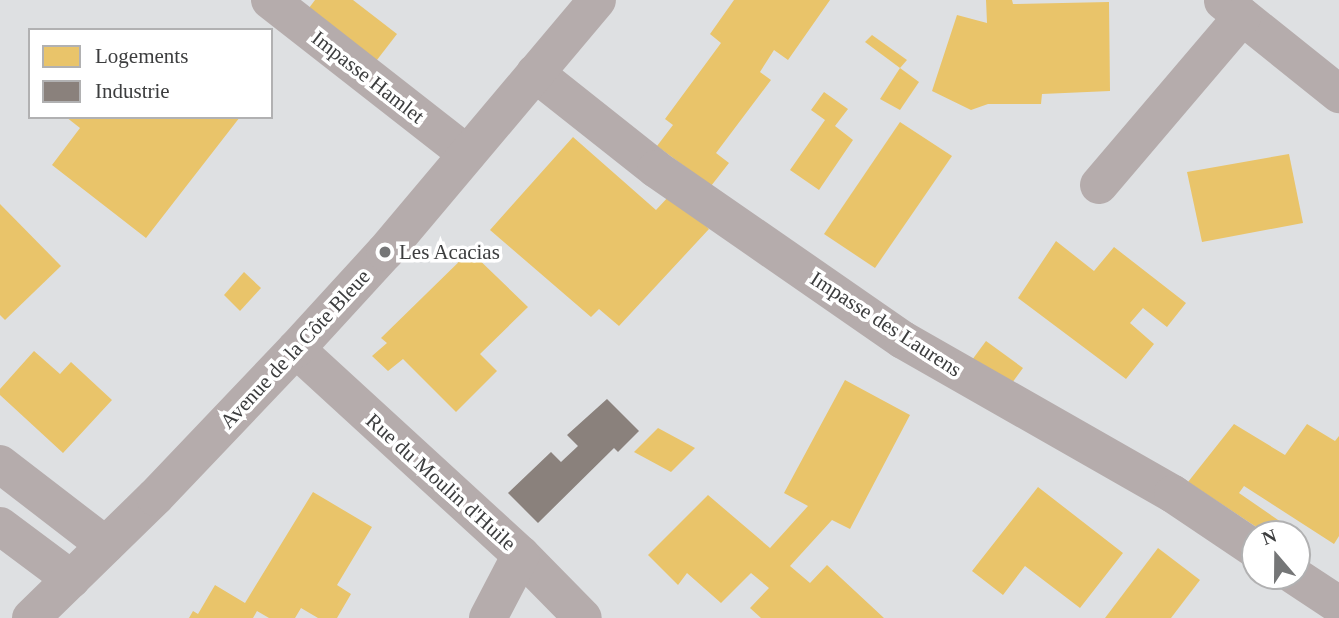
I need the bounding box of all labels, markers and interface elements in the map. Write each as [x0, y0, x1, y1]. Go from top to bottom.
street label: Impasse Hamlet [307, 25, 429, 129]
legend [28, 28, 273, 119]
text: Logements [95, 44, 188, 68]
text: Industrie [95, 79, 170, 103]
place label: Les Acacias [399, 239, 501, 265]
marker: Les Acacias [377, 244, 393, 260]
street label: Avenue de la Côte Bleue [215, 264, 375, 434]
street label: Impasse des Laurens [806, 266, 966, 382]
street label: Rue du Moulin d'Huile [361, 408, 521, 556]
north arrow [1241, 520, 1311, 590]
text: N [1259, 524, 1279, 549]

